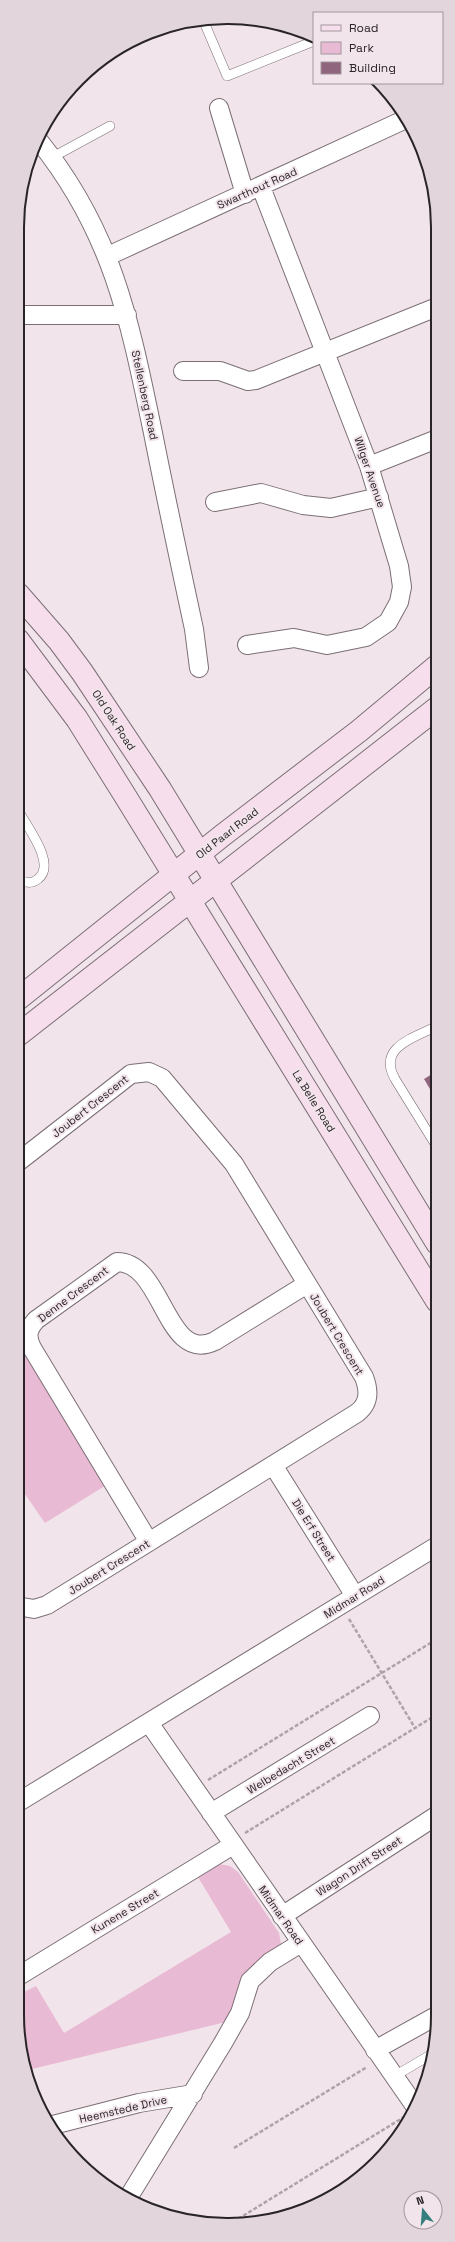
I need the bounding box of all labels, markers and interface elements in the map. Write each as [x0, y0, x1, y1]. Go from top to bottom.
legend [313, 12, 443, 84]
text: Road [349, 20, 378, 36]
text: Park [349, 40, 374, 56]
text: Building [349, 60, 396, 76]
street label: Swarthout Road [215, 164, 299, 212]
street label: Stellenberg Road [129, 349, 161, 441]
street label: Wilger Avenue [351, 435, 389, 509]
street label: Old Oak Road [89, 687, 139, 753]
street label: Old Paarl Road [193, 804, 261, 862]
street label: La Belle Road [289, 1067, 339, 1135]
street label: Joubert Crescent [49, 1072, 131, 1140]
street label: Denne Crescent [35, 1263, 111, 1325]
street label: Joubert Crescent [307, 1290, 367, 1378]
street label: Die Erf Street [289, 1496, 339, 1564]
street label: Joubert Crescent [66, 1536, 152, 1598]
street label: Midmar Road [321, 1573, 387, 1621]
street label: Welbedacht Street [244, 1733, 338, 1797]
street label: Wagon Drift Street [313, 1833, 405, 1899]
street label: Midmar Road [255, 1883, 307, 1947]
street label: Kunene Street [89, 1885, 161, 1937]
street label: Heemstede Drive [78, 2092, 168, 2126]
north arrow [403, 2190, 443, 2230]
text: N [415, 2193, 426, 2208]

